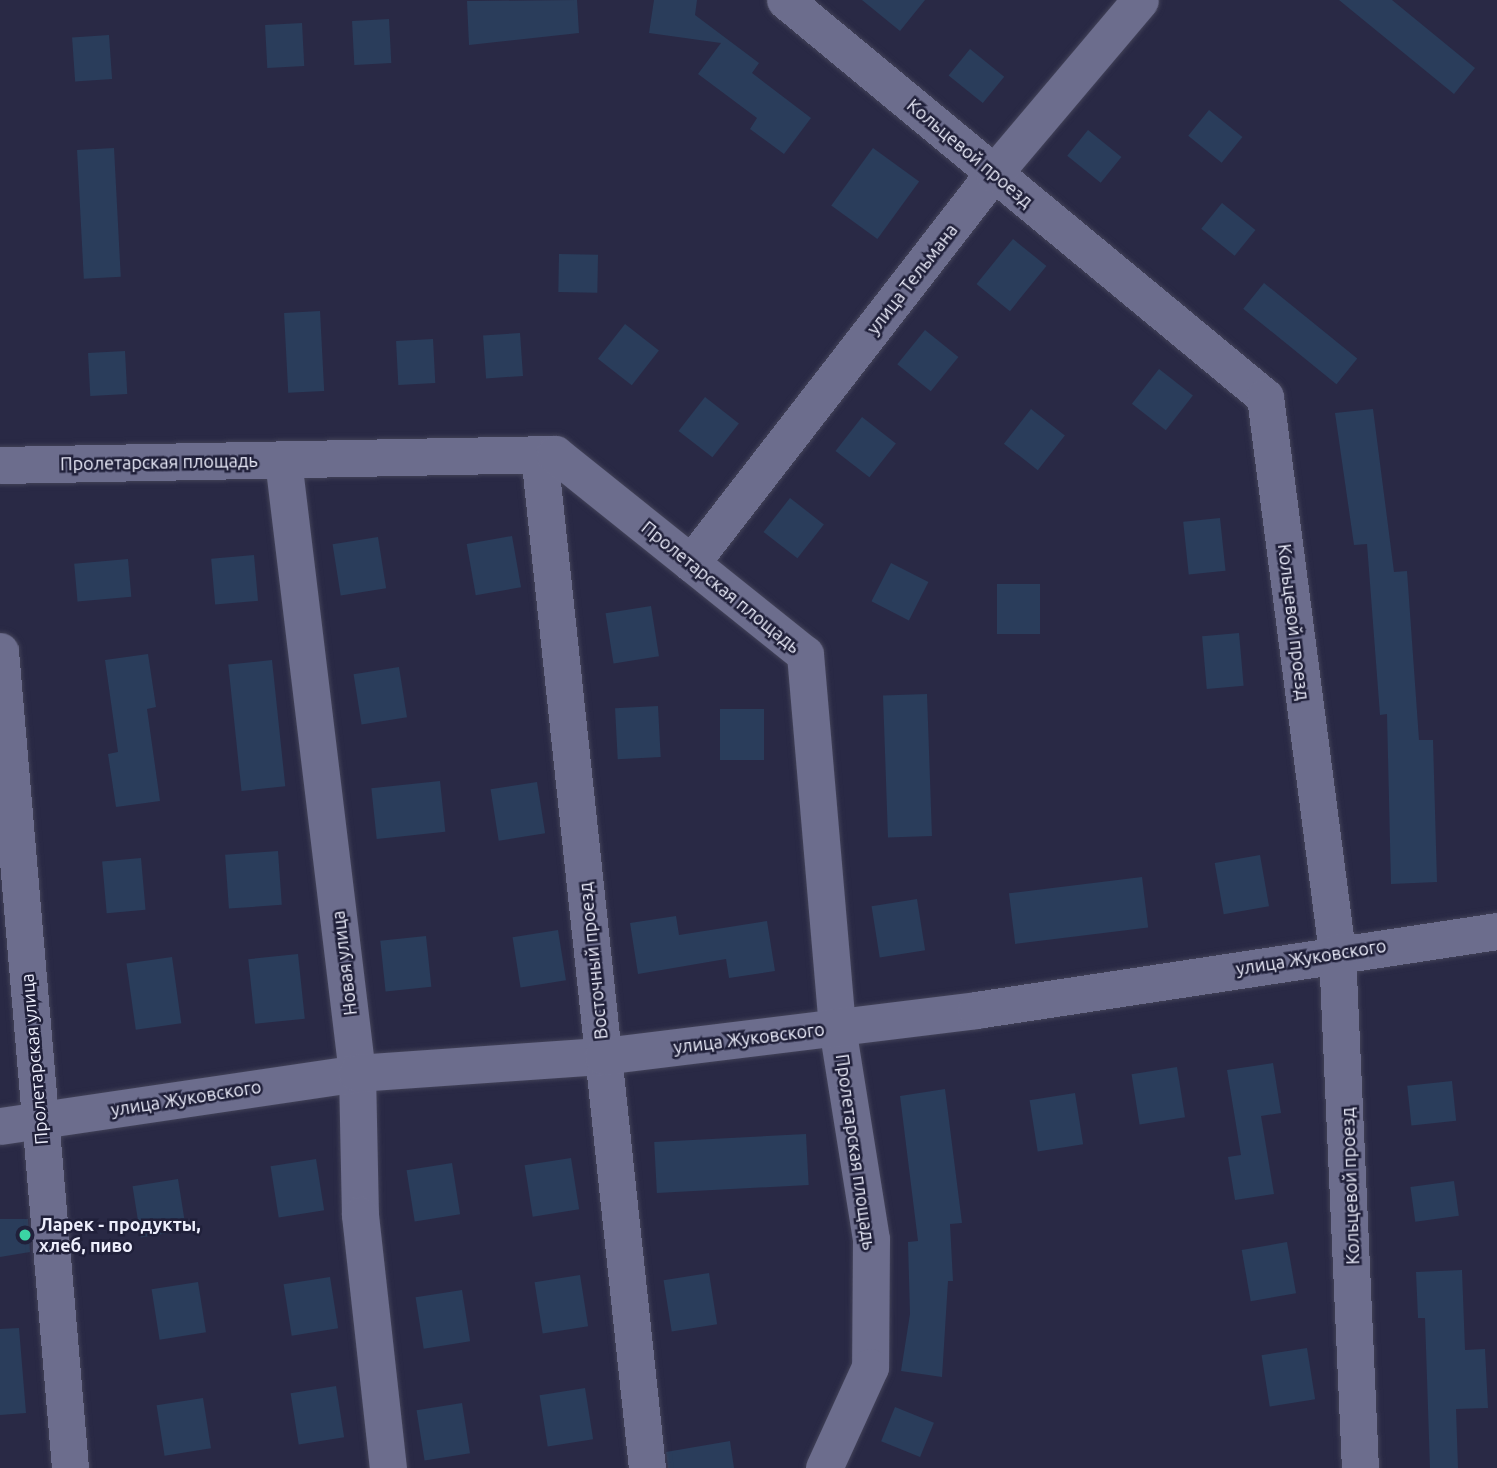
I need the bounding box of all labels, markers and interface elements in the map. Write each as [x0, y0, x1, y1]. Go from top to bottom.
street label: Кольцевой проезд [903, 94, 1037, 212]
street label: улица Тельмана [862, 219, 962, 339]
street label: Пролетарская площадь [60, 449, 258, 475]
street label: Пролетарская площадь [637, 516, 805, 658]
street label: Кольцевой проезд [1274, 543, 1314, 701]
street label: Восточный проезд [574, 881, 612, 1041]
street label: Новая улица [327, 909, 361, 1017]
street label: улица Жуковского [1234, 934, 1388, 980]
street label: Пролетарская улица [16, 973, 52, 1145]
street label: улица Жуковского [672, 1018, 826, 1058]
street label: Пролетарская площадь [832, 1053, 880, 1251]
street label: улица Жуковского [109, 1075, 263, 1121]
street label: Кольцевой проезд [1336, 1107, 1364, 1265]
place label: Ларек - продукты, хлеб, пиво [39, 1214, 201, 1256]
marker: Ларек - продукты, хлеб, пиво [17, 1227, 33, 1243]

